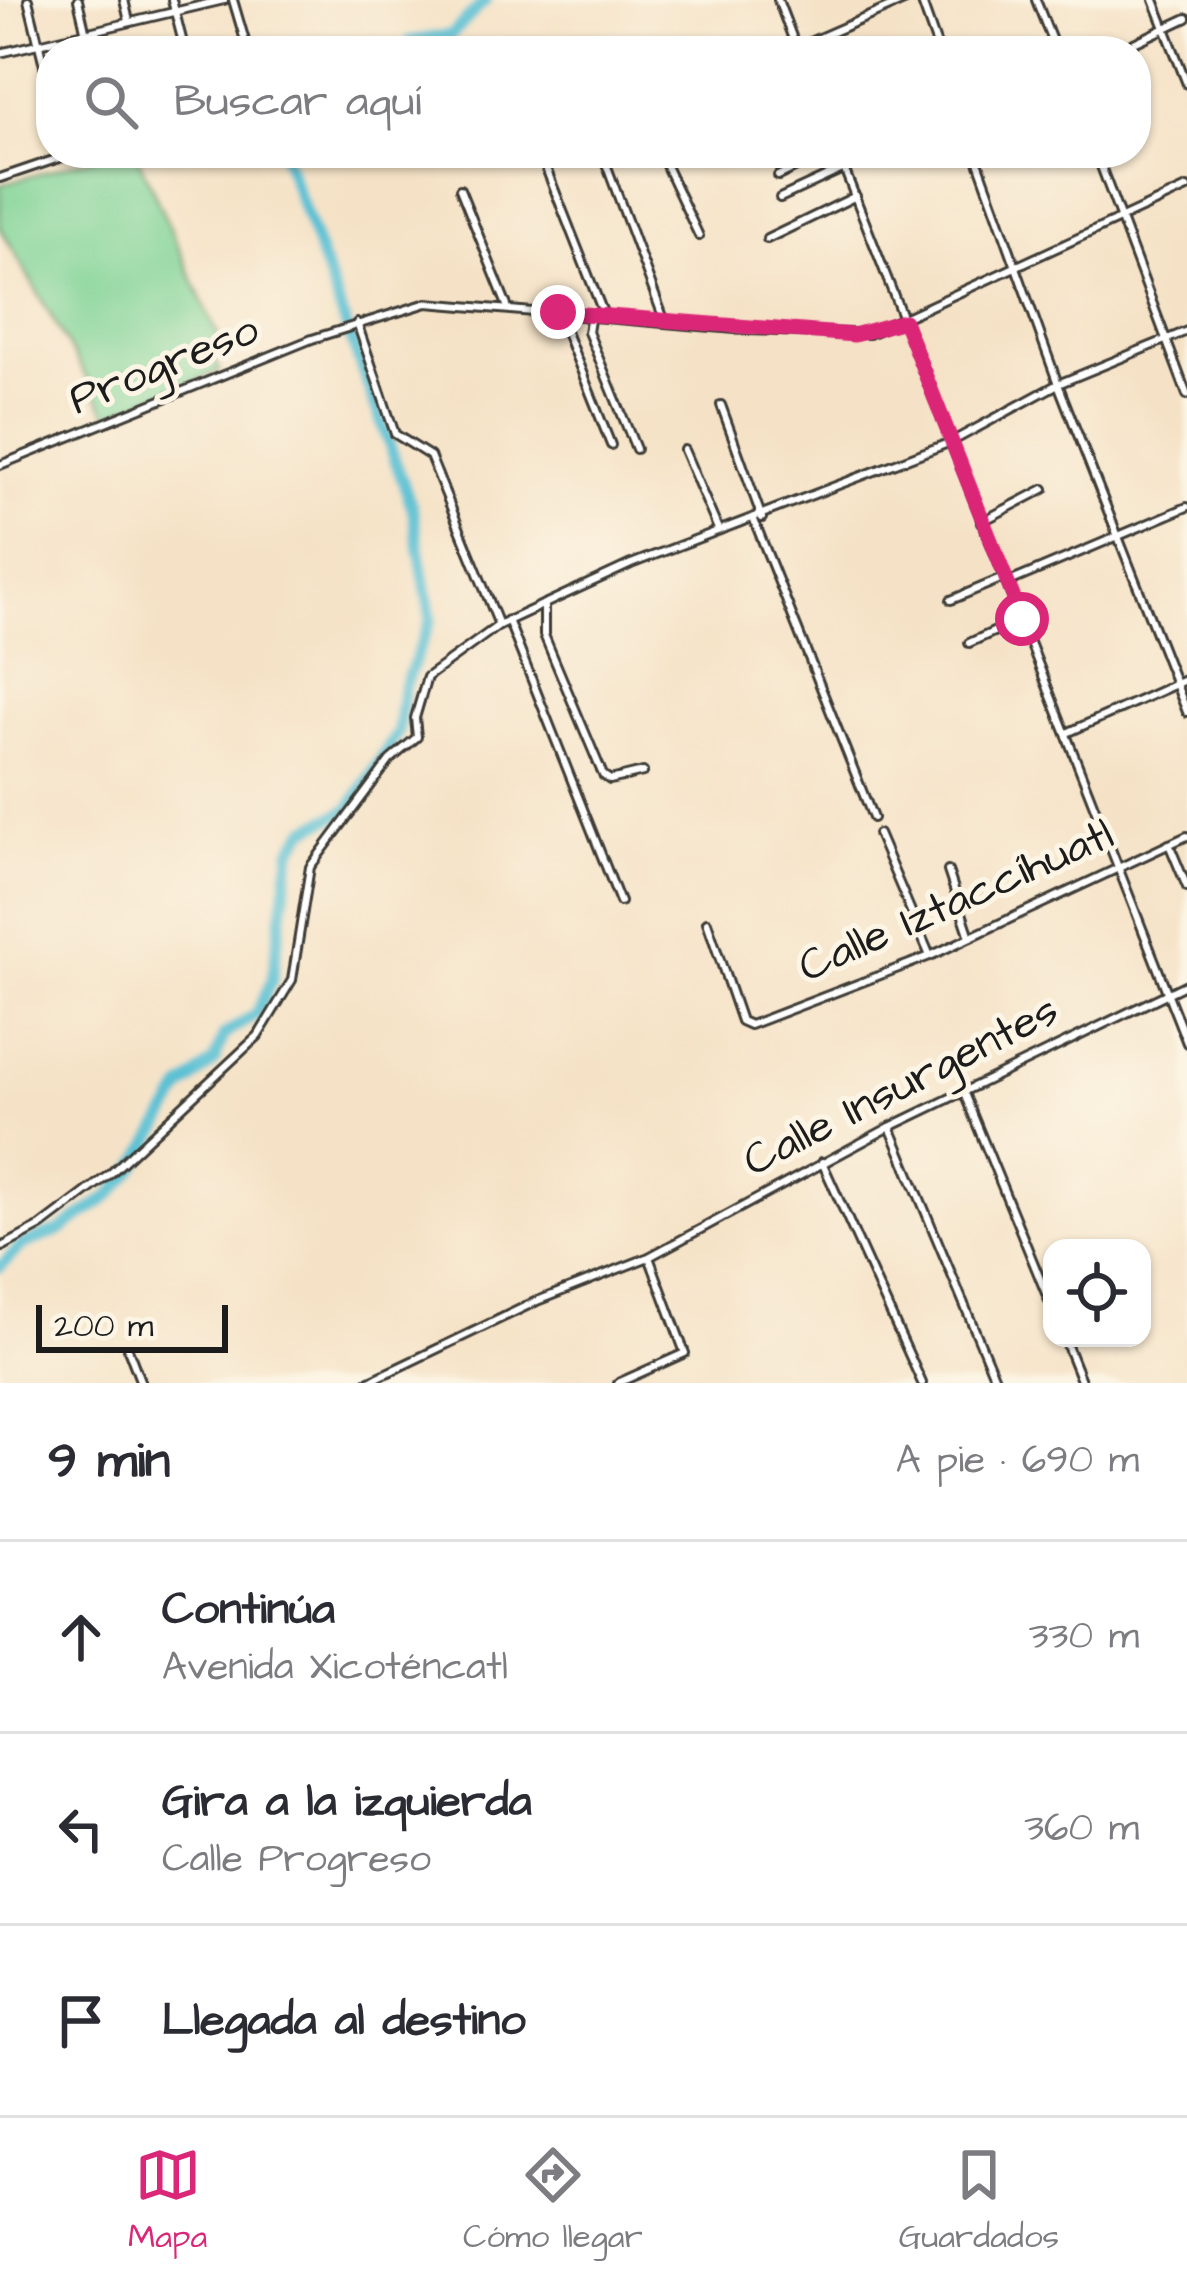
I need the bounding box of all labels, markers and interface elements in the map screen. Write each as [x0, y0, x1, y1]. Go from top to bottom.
search box [36, 36, 1151, 168]
icon: search [78, 69, 144, 135]
text: Buscar aquí [174, 71, 421, 133]
route end [531, 285, 585, 339]
street label: Progreso [60, 299, 268, 431]
route start [995, 592, 1049, 646]
street label: Calle Iztaccíhuatl [789, 804, 1123, 998]
street label: Calle Insurgentes [733, 980, 1069, 1192]
map controls [1043, 1239, 1151, 1347]
button: locate [1043, 1239, 1151, 1347]
scale bar [36, 1299, 228, 1352]
text: 200 m [54, 1303, 153, 1349]
text: 9 min [48, 1426, 170, 1497]
text: A pie · 690 m [896, 1434, 1139, 1488]
text: Continúa [162, 1579, 335, 1641]
icon: ahead [48, 1604, 114, 1670]
text: 330 m [1029, 1610, 1139, 1664]
text: Avenida Xicoténcatl [162, 1641, 508, 1695]
text: Gira a la izquierda [162, 1771, 532, 1833]
icon: left [48, 1796, 114, 1862]
text: 360 m [1024, 1802, 1139, 1856]
text: Calle Progreso [162, 1833, 431, 1887]
icon: arrive [48, 1988, 114, 2054]
text: Llegada al destino [162, 1990, 525, 2052]
tab: Mapa [128, 2142, 207, 2260]
tab: Cómo llegar [463, 2142, 643, 2260]
tab: Guardados [899, 2142, 1059, 2260]

